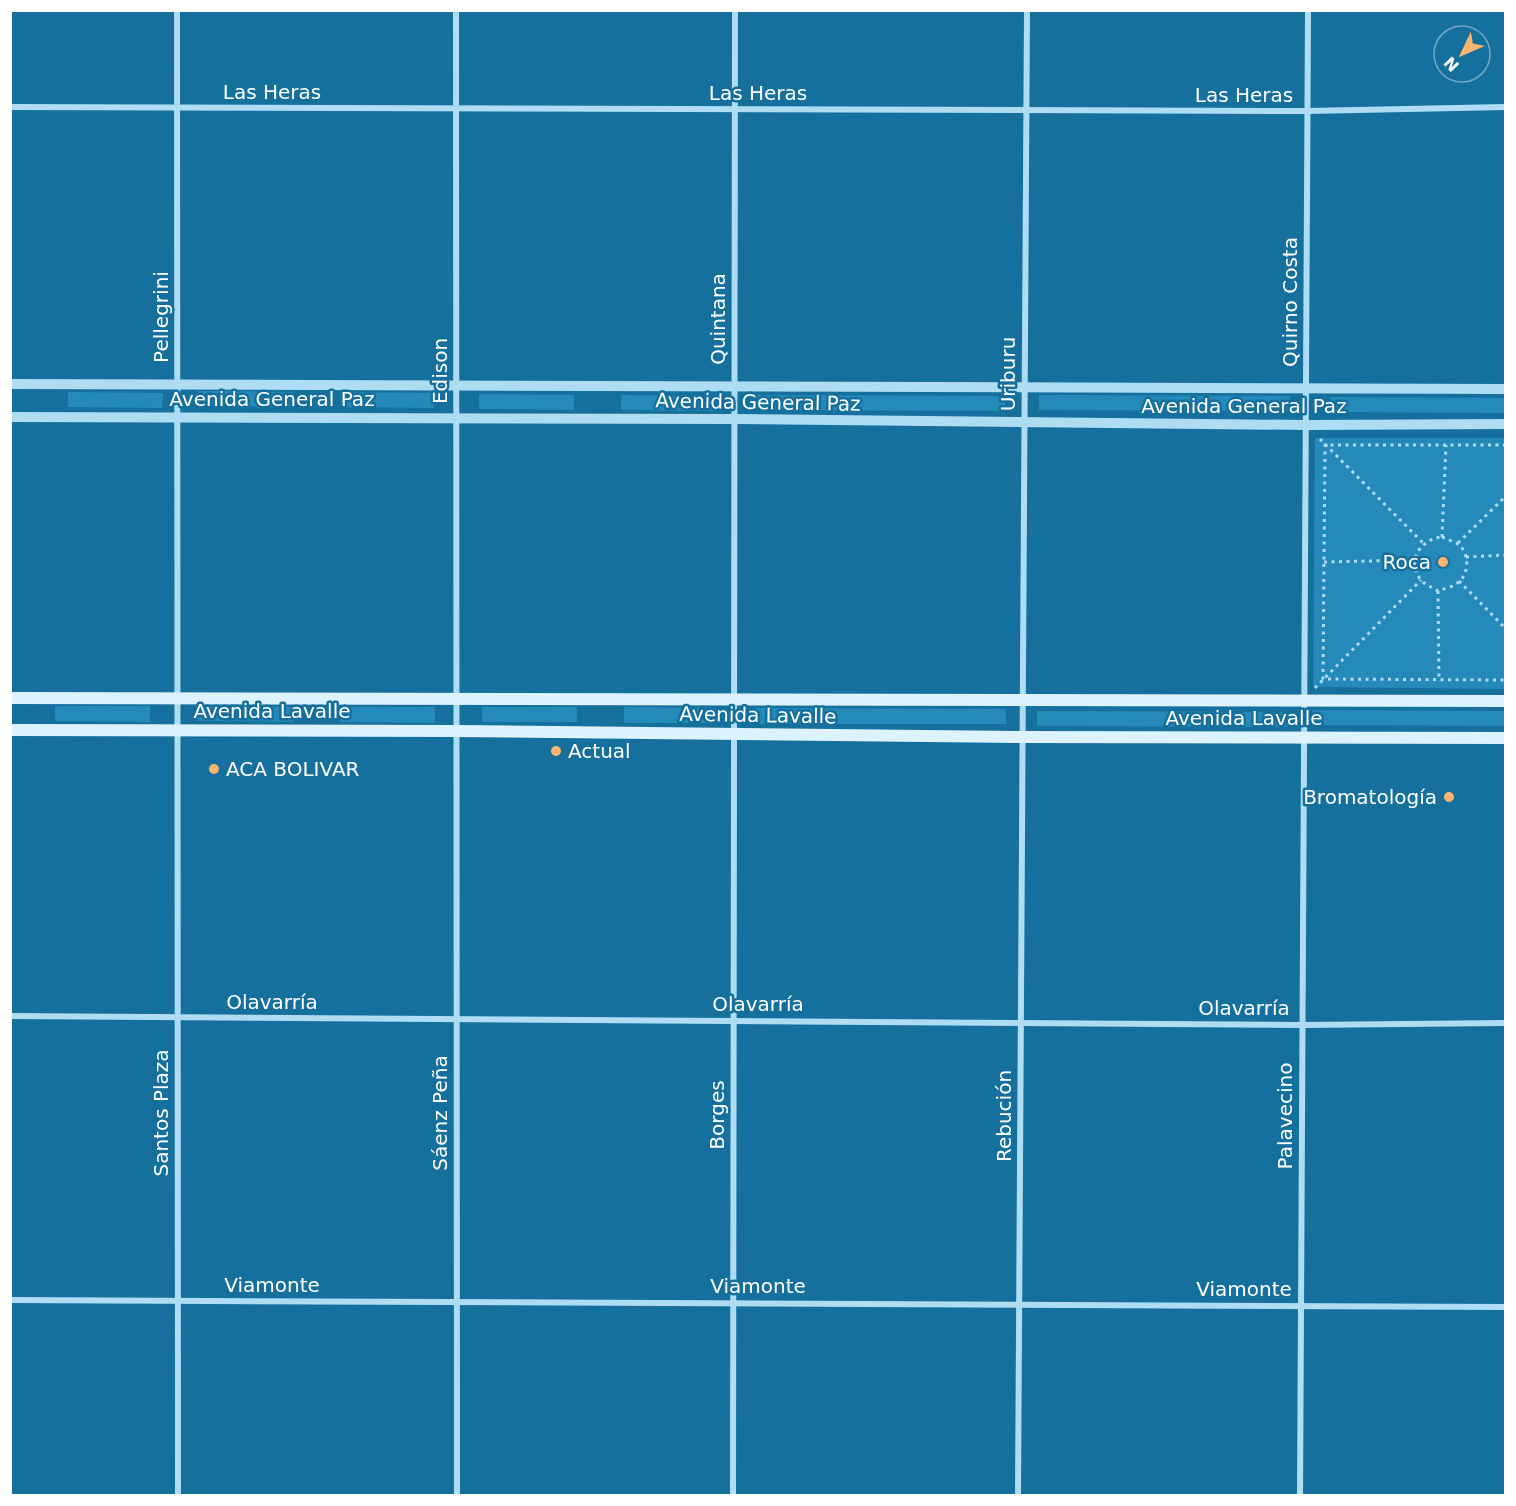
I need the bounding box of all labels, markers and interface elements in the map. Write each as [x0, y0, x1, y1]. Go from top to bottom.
north arrow [1432, 24, 1492, 84]
text: N [1440, 53, 1463, 75]
street label: Las Heras [223, 80, 321, 104]
street label: Las Heras [709, 81, 807, 105]
street label: Las Heras [1195, 83, 1293, 107]
street label: Quirno Costa [1278, 237, 1302, 367]
street label: Pellegrini [149, 271, 173, 363]
street label: Quintana [706, 273, 730, 365]
street label: Uriburu [996, 337, 1020, 411]
street label: Edison [428, 338, 452, 404]
street label: Avenida General Paz [169, 387, 375, 411]
street label: Avenida General Paz [655, 388, 861, 416]
street label: Avenida General Paz [1141, 394, 1347, 418]
place label: Roca [1383, 550, 1431, 574]
marker: Roca [1436, 555, 1450, 569]
street label: Avenida Lavalle [193, 699, 351, 723]
street label: Avenida Lavalle [679, 702, 837, 728]
street label: Avenida Lavalle [1165, 706, 1323, 730]
place label: Actual [568, 739, 631, 763]
marker: Actual [549, 744, 563, 758]
place label: ACA BOLIVAR [226, 757, 360, 781]
marker: ACA BOLIVAR [207, 762, 221, 776]
place label: Bromatología [1303, 785, 1437, 809]
marker: Bromatología [1442, 790, 1456, 804]
street label: Olavarría [226, 990, 318, 1014]
street label: Olavarría [712, 992, 804, 1016]
street label: Olavarría [1198, 996, 1290, 1020]
street label: Santos Plaza [149, 1049, 173, 1177]
street label: Sáenz Peña [428, 1055, 452, 1171]
street label: Palavecino [1273, 1063, 1297, 1169]
street label: Rebución [992, 1070, 1016, 1162]
street label: Borges [705, 1080, 729, 1150]
street label: Viamonte [224, 1273, 320, 1297]
street label: Viamonte [710, 1274, 806, 1298]
street label: Viamonte [1196, 1277, 1292, 1301]

